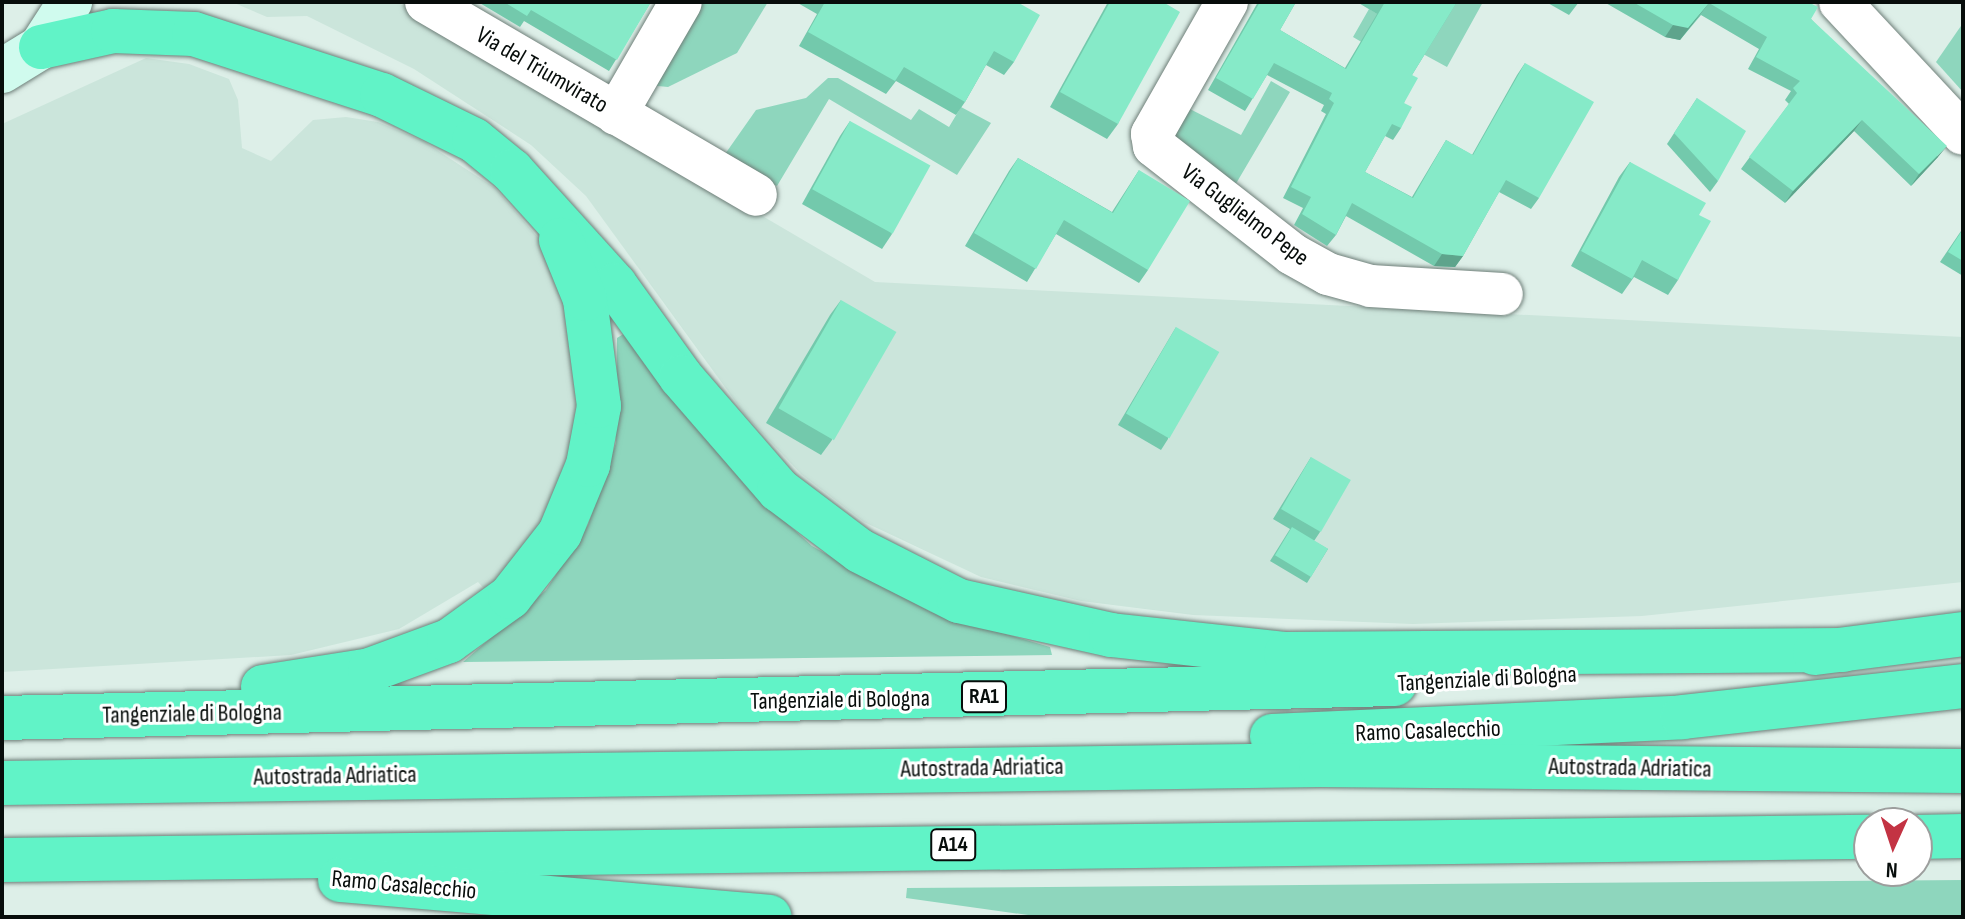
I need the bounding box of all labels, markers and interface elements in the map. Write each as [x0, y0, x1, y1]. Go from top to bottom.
street label: Via del Triumvirato [471, 21, 613, 119]
street label: Via Guglielmo Pepe [1176, 158, 1314, 272]
street label: Tangenziale di Bologna [1397, 660, 1577, 698]
road number: RA1 [960, 679, 1008, 715]
street label: Tangenziale di Bologna [750, 684, 930, 716]
street label: Tangenziale di Bologna [102, 698, 282, 730]
street label: Ramo Casalecchio [1355, 714, 1501, 748]
street label: Autostrada Adriatica [900, 752, 1064, 784]
street label: Autostrada Adriatica [1548, 752, 1712, 784]
street label: Autostrada Adriatica [253, 760, 417, 792]
north arrow [1853, 807, 1933, 887]
road number: A14 [929, 827, 977, 863]
text: N [1885, 856, 1898, 883]
street label: Ramo Casalecchio [330, 864, 478, 906]

